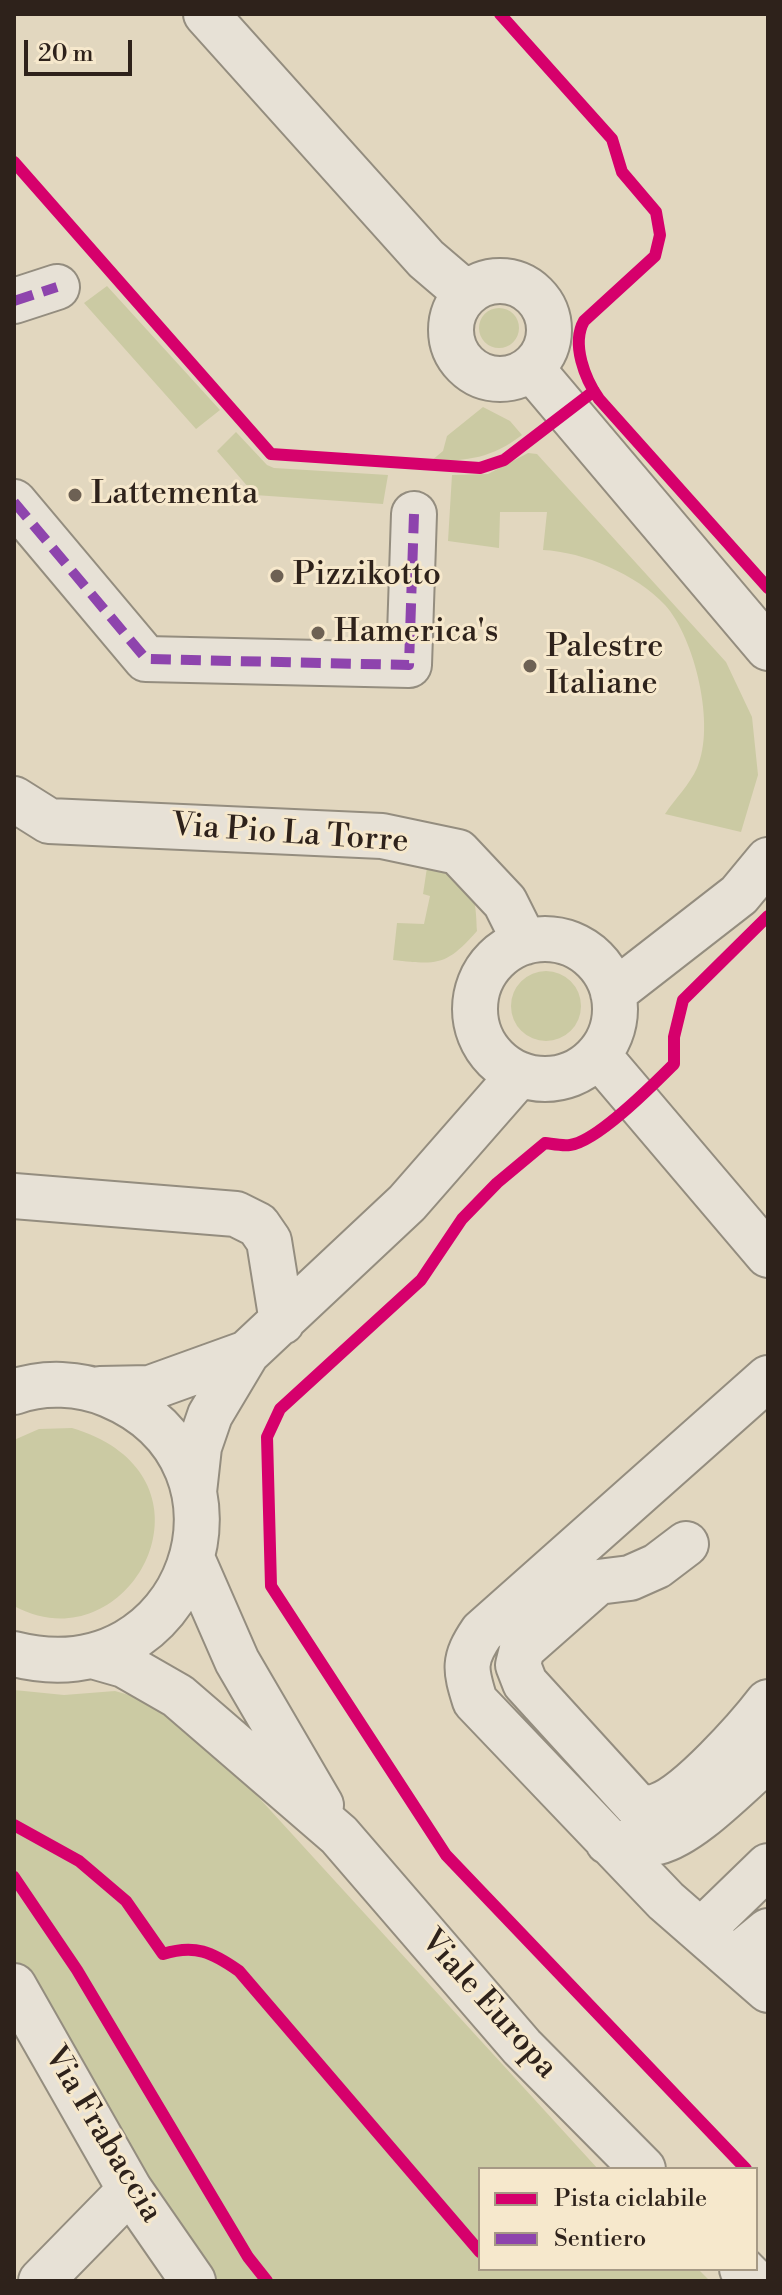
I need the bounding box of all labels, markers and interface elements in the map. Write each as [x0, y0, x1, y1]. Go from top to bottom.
scale bar [28, 24, 136, 74]
text: 20 m [38, 39, 94, 69]
place label: Lattementa [91, 476, 258, 514]
marker: Lattementa [66, 486, 84, 504]
place label: Pizzikotto [293, 557, 441, 595]
marker: Pizzikotto [268, 567, 286, 585]
place label: Hamerica's [334, 614, 499, 652]
marker: Hamerica's [309, 624, 327, 642]
place label: Palestre Italiane [546, 629, 663, 704]
marker: Palestre Italiane [521, 657, 539, 675]
street label: Via Pio La Torre [170, 808, 410, 862]
street label: Viale Europa [411, 1923, 565, 2087]
street label: Via Frabaccia [34, 2040, 170, 2230]
legend [478, 2167, 758, 2271]
text: Pista ciclabile [554, 2184, 707, 2214]
text: Sentiero [554, 2224, 646, 2254]

